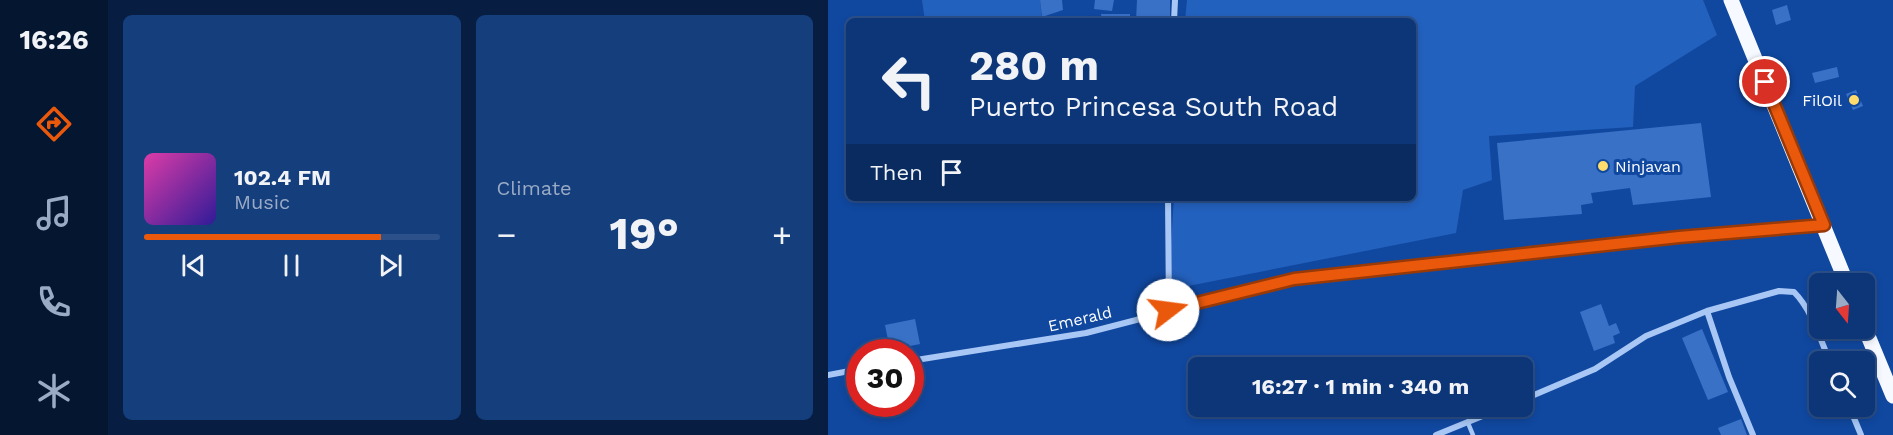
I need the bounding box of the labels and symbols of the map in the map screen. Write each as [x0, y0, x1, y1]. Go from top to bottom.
pin [1739, 56, 1790, 107]
place label: FilOil [1802, 91, 1842, 110]
marker: FilOil [1847, 93, 1861, 107]
place label: Ninjavan [1615, 157, 1681, 176]
marker: Ninjavan [1596, 159, 1610, 173]
north arrow [1809, 273, 1875, 339]
position arrow [1136, 278, 1200, 342]
street label: Emerald [1046, 302, 1114, 336]
speed limit sign: 30 [846, 339, 924, 417]

